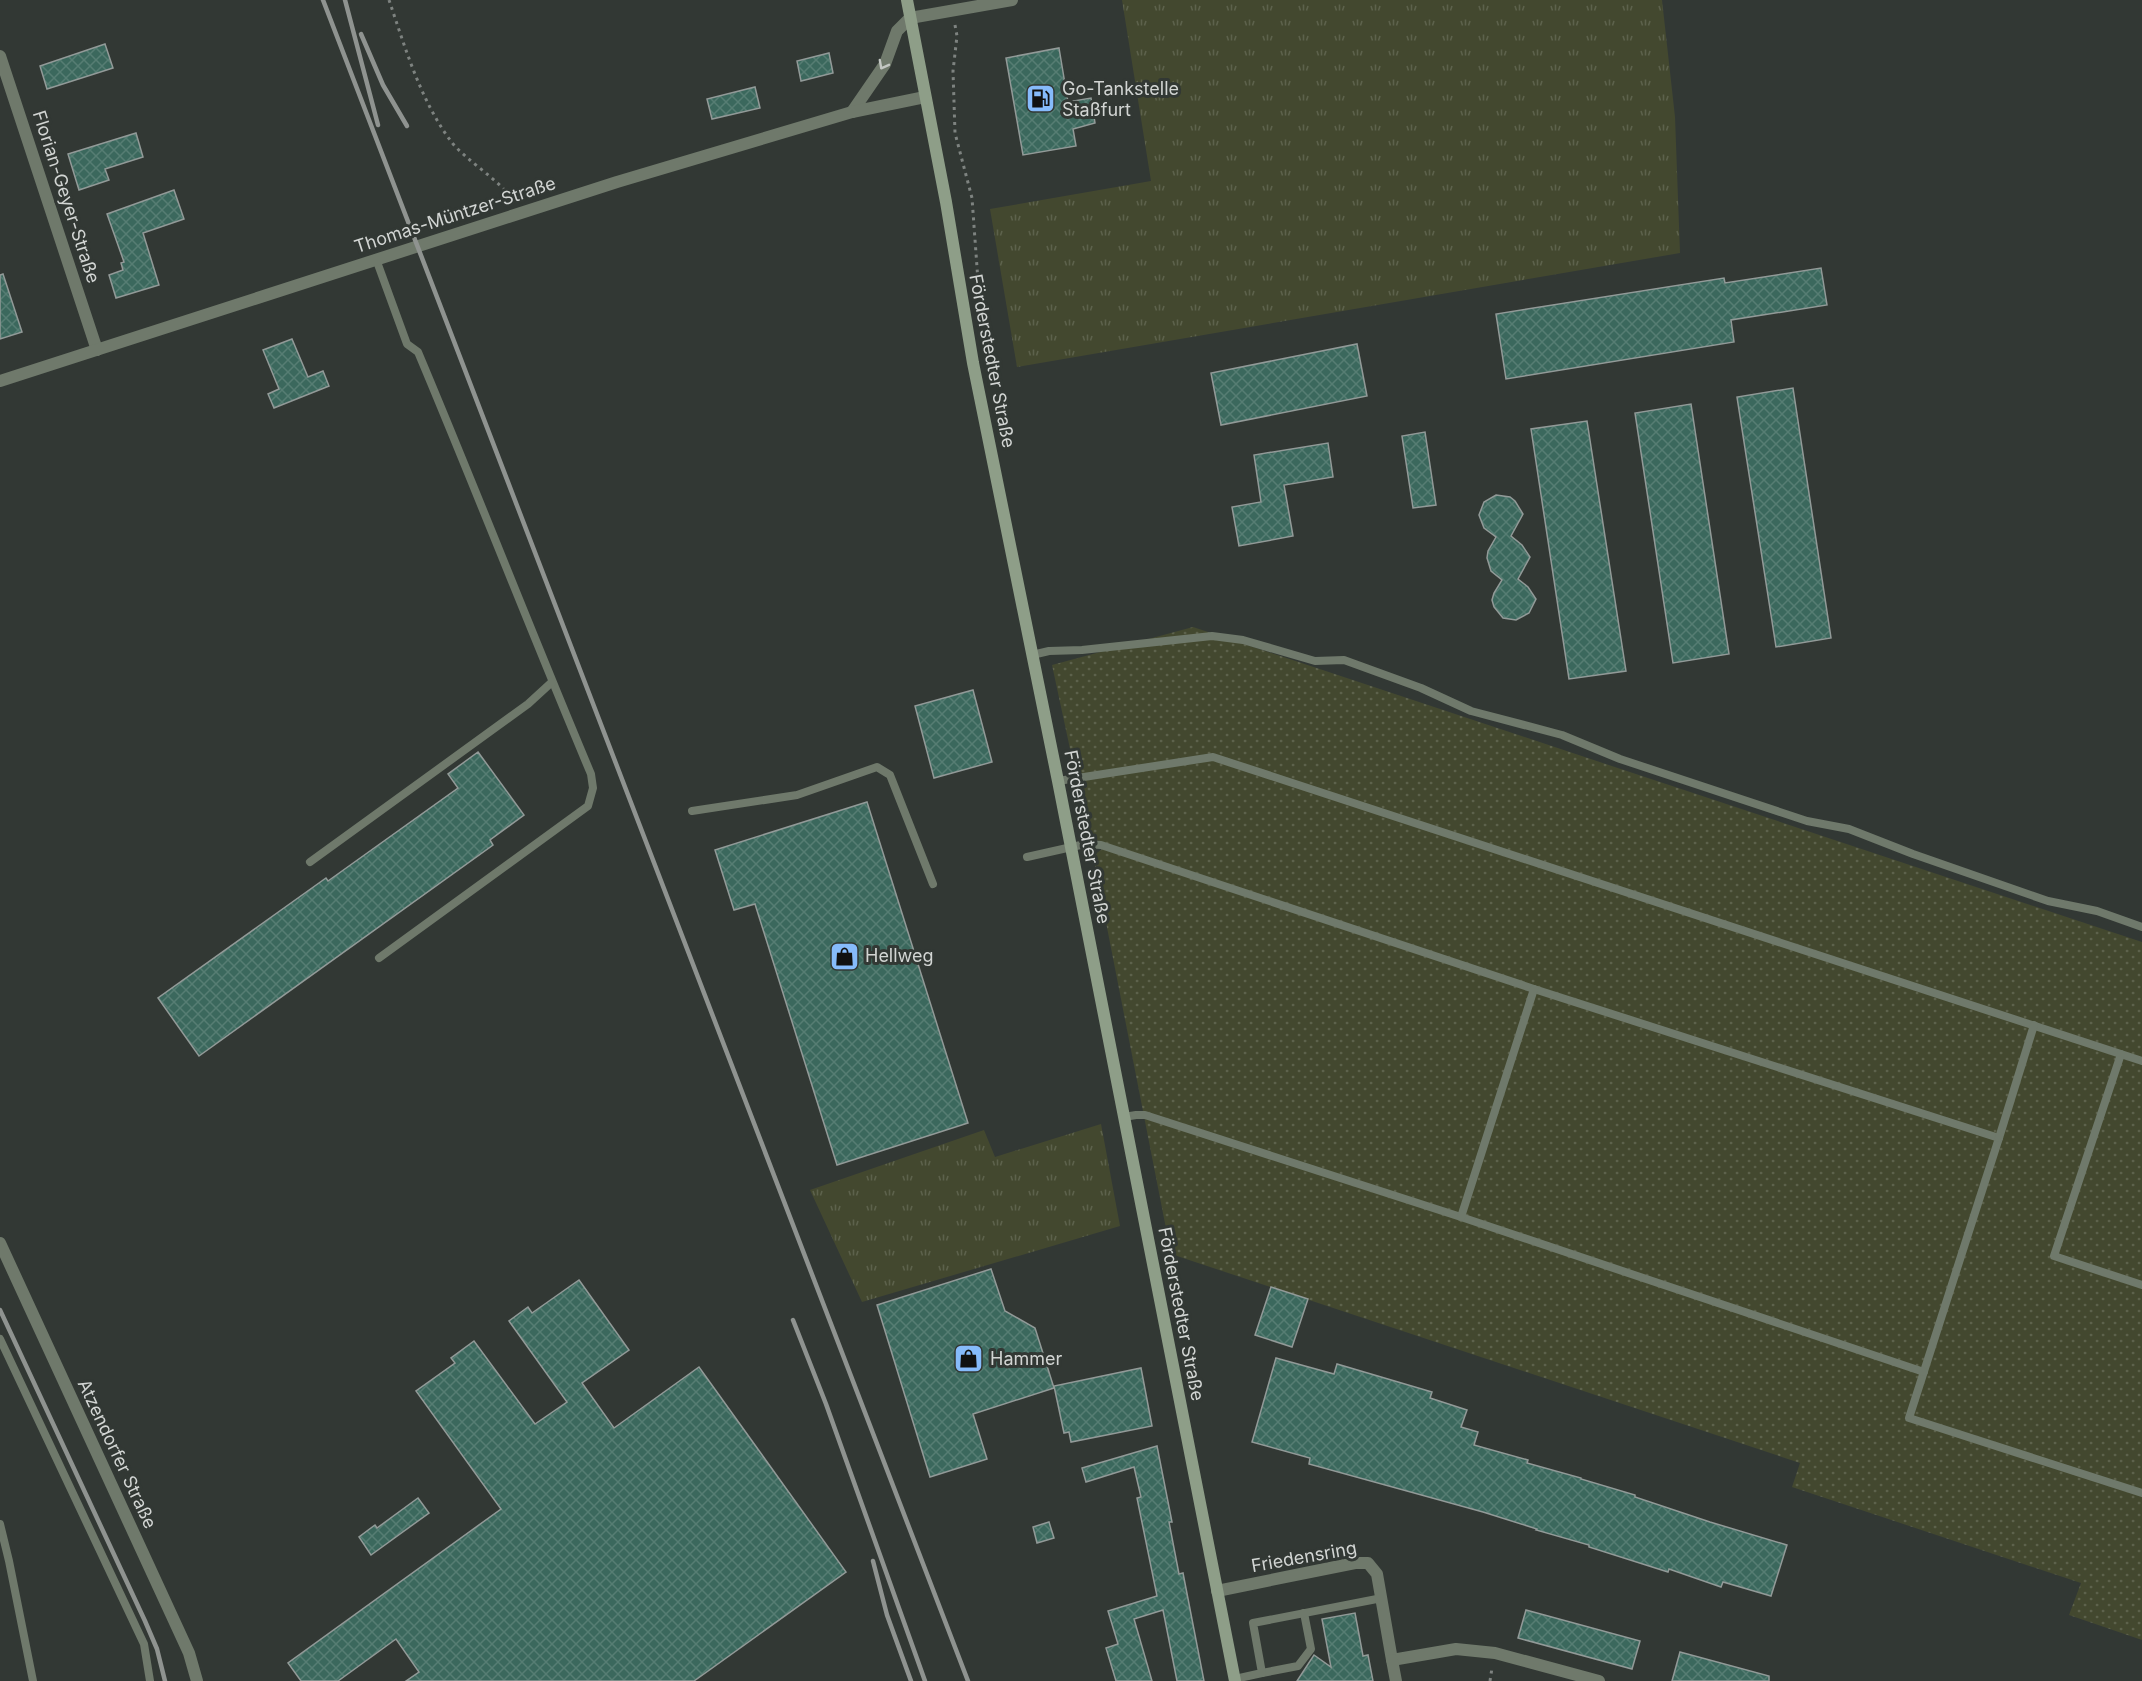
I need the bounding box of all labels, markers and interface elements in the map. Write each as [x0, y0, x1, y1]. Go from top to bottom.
one-way arrow [879, 59, 890, 70]
place label: Go-Tankstelle Staßfurt [1062, 78, 1179, 120]
fuel station icon: Go-Tankstelle Staßfurt [1025, 83, 1057, 115]
street label: Florian-Geyer-Straße [29, 108, 104, 286]
street label: Thomas-Müntzer-Straße [351, 172, 558, 257]
street label: Förderstedter Straße [965, 272, 1020, 450]
street label: Förderstedter Straße [1060, 748, 1115, 926]
shop icon: Hellweg [828, 940, 860, 972]
place label: Hellweg [865, 945, 934, 966]
street label: Förderstedter Straße [1154, 1225, 1209, 1403]
shop icon: Hammer [953, 1343, 985, 1375]
place label: Hammer [990, 1348, 1063, 1369]
street label: Atzendorfer Straße [74, 1376, 161, 1532]
street label: Friedensring [1250, 1537, 1358, 1576]

